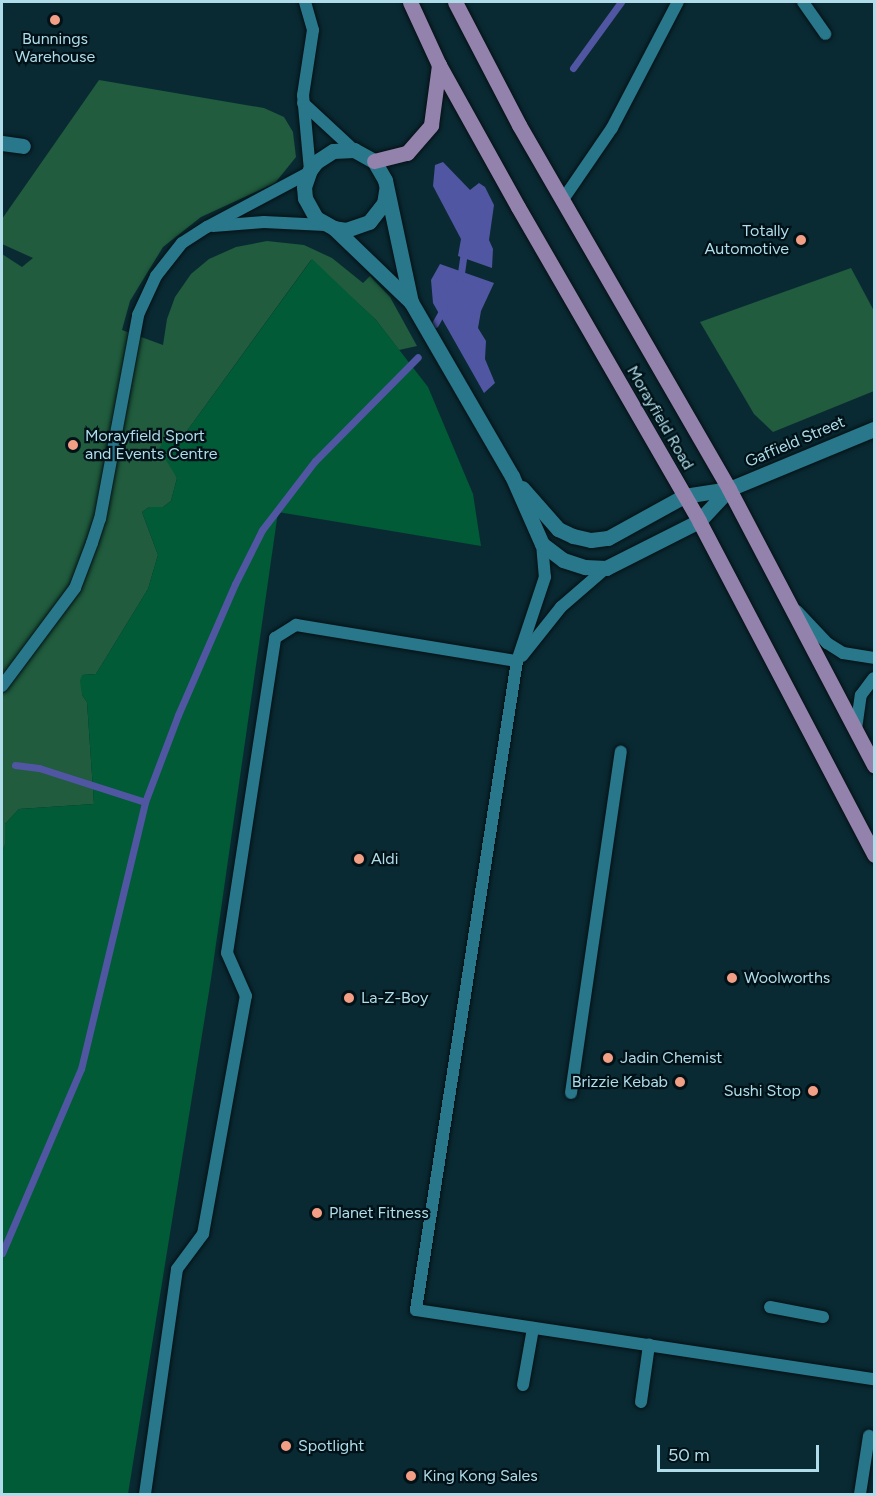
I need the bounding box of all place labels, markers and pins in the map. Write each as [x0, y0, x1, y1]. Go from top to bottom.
marker: Bunnings Warehouse [48, 13, 62, 27]
place label: Bunnings Warehouse [15, 29, 95, 67]
place label: Totally Automotive [704, 221, 789, 259]
marker: Totally Automotive [794, 233, 808, 247]
place label: Morayfield Sport and Events Centre [85, 426, 218, 464]
marker: Morayfield Sport and Events Centre [66, 438, 80, 452]
place label: Aldi [371, 849, 398, 869]
marker: Aldi [352, 852, 366, 866]
place label: Woolworths [744, 968, 830, 988]
marker: Woolworths [725, 971, 739, 985]
place label: La-Z-Boy [361, 988, 428, 1008]
marker: La-Z-Boy [342, 991, 356, 1005]
place label: Jadin Chemist [620, 1048, 722, 1068]
marker: Jadin Chemist [601, 1051, 615, 1065]
place label: Brizzie Kebab [572, 1072, 668, 1092]
marker: Brizzie Kebab [673, 1075, 687, 1089]
place label: Sushi Stop [724, 1081, 801, 1101]
marker: Sushi Stop [806, 1084, 820, 1098]
place label: Planet Fitness [329, 1203, 429, 1223]
marker: Planet Fitness [310, 1206, 324, 1220]
place label: Spotlight [298, 1436, 364, 1456]
marker: Spotlight [279, 1439, 293, 1453]
place label: King Kong Sales [423, 1466, 538, 1486]
marker: King Kong Sales [404, 1469, 418, 1483]

